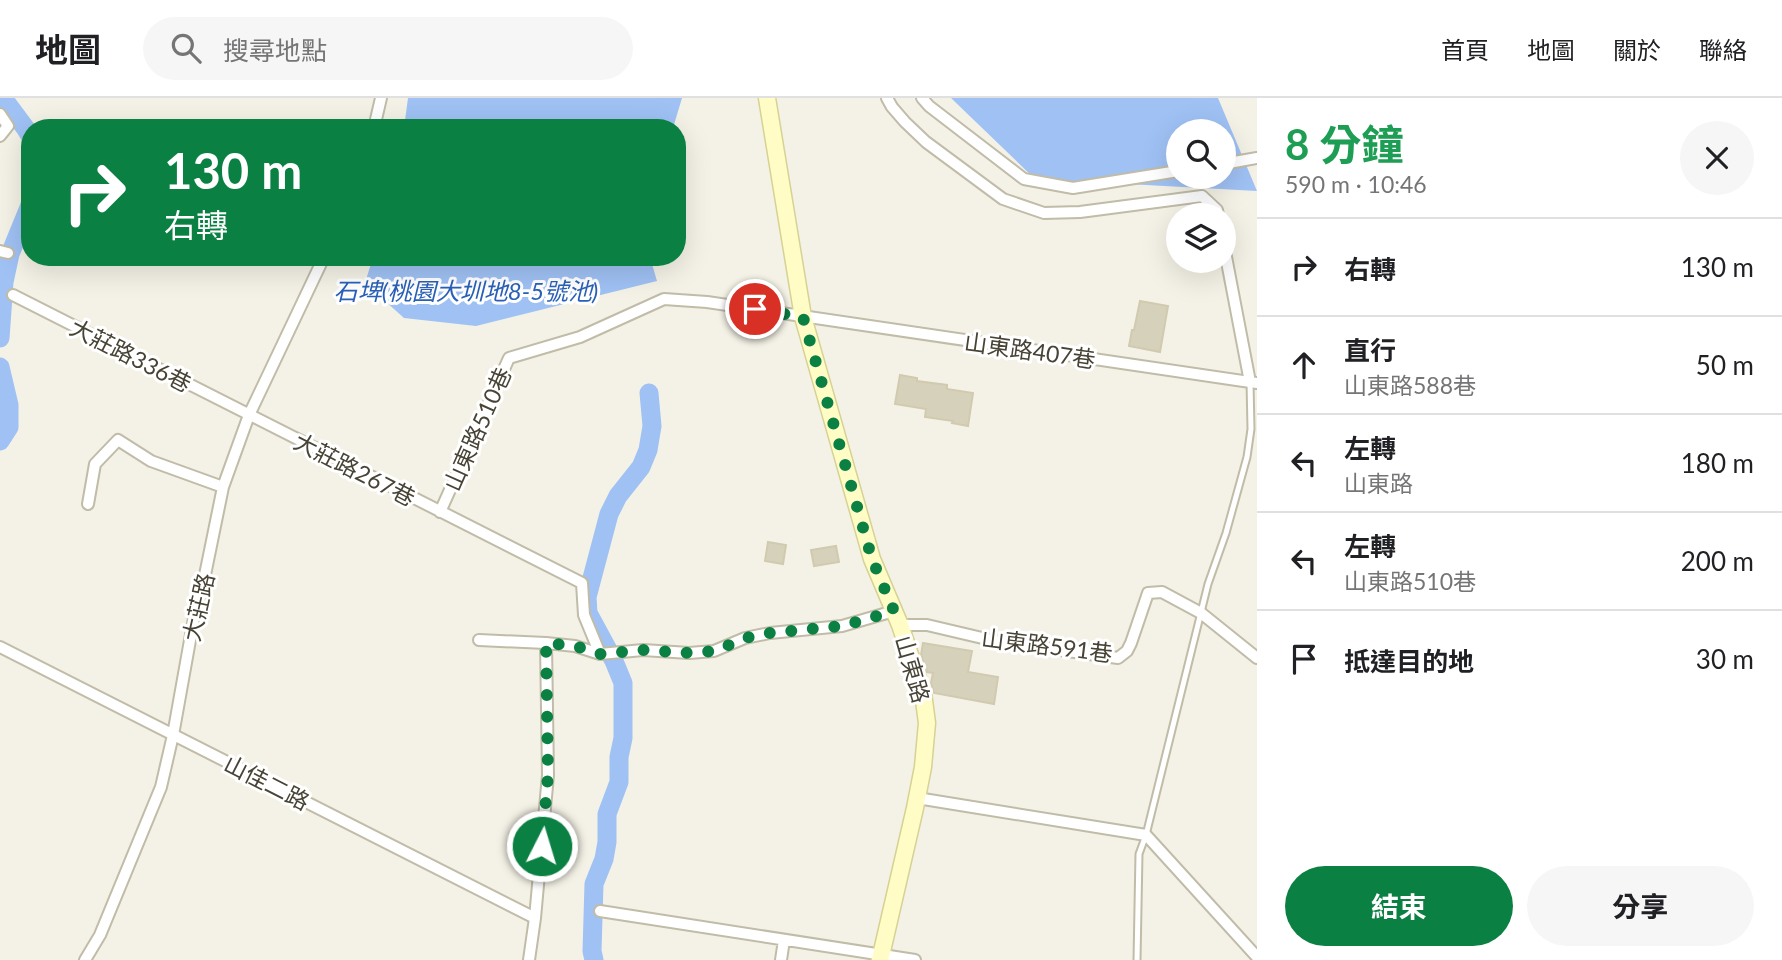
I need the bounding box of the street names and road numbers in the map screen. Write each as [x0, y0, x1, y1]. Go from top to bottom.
street label: 大莊路336巷 [66, 313, 196, 397]
street label: 山東路407巷 [963, 327, 1097, 373]
street label: 山東路510巷 [437, 363, 517, 495]
street label: 大莊路267巷 [290, 427, 420, 511]
street label: 大莊路 [177, 570, 219, 644]
street label: 山東路591巷 [980, 623, 1114, 667]
street label: 山東路 [890, 632, 936, 706]
street label: 山佳二路 [220, 749, 314, 815]

